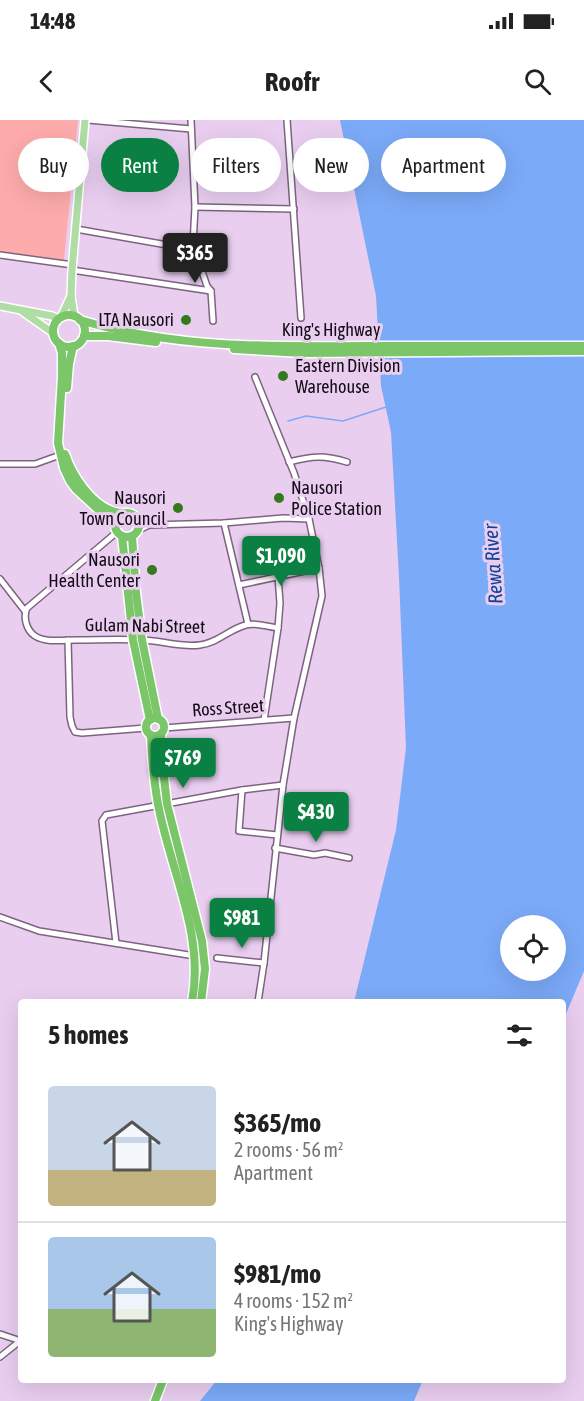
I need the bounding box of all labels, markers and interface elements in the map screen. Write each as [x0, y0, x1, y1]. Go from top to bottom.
text: 14:48 [30, 8, 75, 34]
icon: back [30, 65, 63, 98]
icon: search [521, 65, 554, 98]
text: Roofr [265, 66, 319, 97]
chip: Buy [18, 138, 89, 192]
chip: Rent [101, 138, 179, 192]
chip: Filters [191, 138, 281, 192]
chip: New [293, 138, 369, 192]
chip: Apartment [381, 138, 506, 192]
pin: $365 [159, 233, 231, 284]
text: $365 [177, 241, 213, 264]
place label: LTA Nausori [98, 309, 174, 330]
marker: LTA Nausori [179, 313, 193, 327]
street label: King's Highway [282, 319, 380, 340]
place label: Eastern Division Warehouse [295, 355, 401, 397]
marker: Eastern Division Warehouse [276, 369, 290, 383]
place label: Nausori Police Station [291, 477, 382, 519]
place label: Nausori Town Council [79, 487, 166, 529]
marker: Nausori Police Station [272, 491, 286, 505]
marker: Nausori Town Council [171, 501, 185, 515]
water label: Rewa River [478, 522, 507, 605]
pin: $1,090 [232, 536, 330, 587]
text: $1,090 [256, 544, 306, 567]
place label: Nausori Health Center [48, 549, 141, 591]
marker: Nausori Health Center [145, 563, 159, 577]
street label: Gulam Nabi Street [85, 614, 205, 637]
street label: Ross Street [191, 695, 265, 720]
pin: $769 [147, 738, 219, 789]
text: $769 [165, 746, 201, 769]
pin: $430 [280, 792, 352, 843]
text: $430 [298, 800, 334, 823]
pin: $981 [206, 898, 278, 949]
text: $981 [224, 906, 260, 929]
map controls [500, 915, 566, 981]
button: locate [500, 915, 566, 981]
icon: filters [503, 1019, 536, 1052]
text: 5 homes [48, 1020, 128, 1050]
text: $365/mo [234, 1108, 321, 1138]
icon: home [96, 1110, 168, 1182]
text: 2 rooms · 56 m² [234, 1138, 344, 1161]
text: Apartment [234, 1161, 313, 1184]
text: $981/mo [234, 1259, 321, 1289]
icon: home [96, 1261, 168, 1333]
text: 4 rooms · 152 m² [234, 1289, 353, 1312]
text: King's Highway [234, 1312, 344, 1335]

